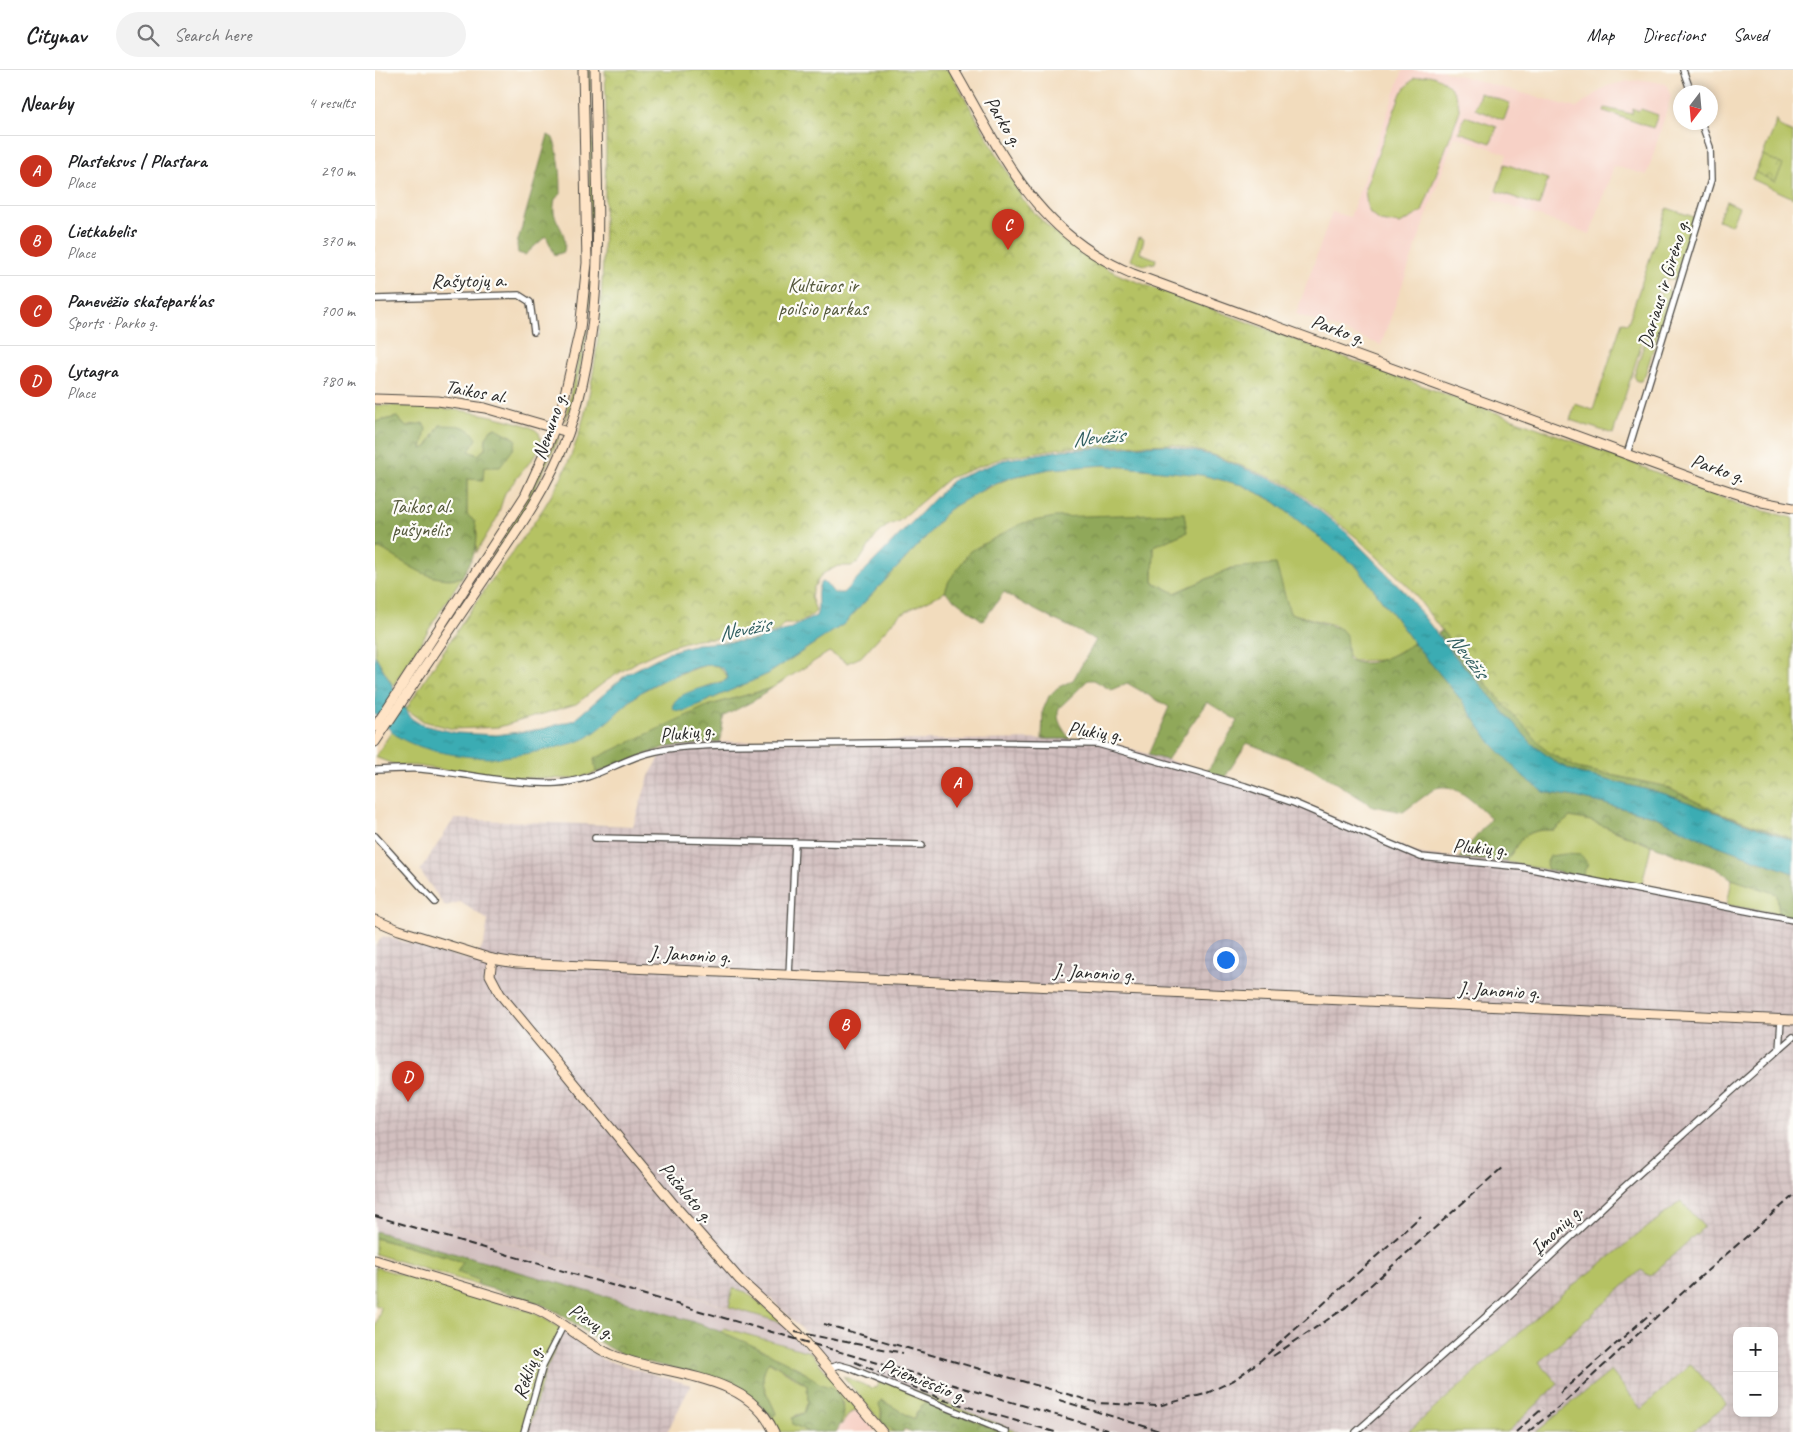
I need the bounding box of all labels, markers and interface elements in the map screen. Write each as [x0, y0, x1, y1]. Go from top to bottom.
search box [116, 12, 466, 57]
text: Citynav [25, 20, 86, 50]
icon: search [134, 21, 162, 49]
text: Search here [174, 23, 251, 47]
text: Map [1587, 24, 1614, 46]
text: Directions [1642, 24, 1705, 46]
text: Saved [1733, 24, 1768, 46]
north arrow [1673, 85, 1718, 130]
text: Nearby [20, 90, 73, 116]
street label: Parko g. [979, 91, 1028, 151]
text: 4 results [308, 93, 355, 113]
text: Plasteksus | Plastara [67, 149, 207, 173]
text: A [32, 161, 40, 181]
text: 290 m [321, 161, 355, 181]
text: Place [67, 173, 95, 193]
pin: C [992, 209, 1024, 250]
street label: Dariaus ir Girėno g. [1632, 217, 1695, 352]
text: Lietkabelis [67, 219, 135, 243]
text: B [32, 231, 40, 251]
text: 370 m [321, 231, 355, 251]
text: Place [67, 243, 95, 263]
street label: Rašytojų a. [431, 267, 507, 294]
park label: Kultūros ir poilsio parkas [778, 273, 870, 321]
text: Panevėžio skatepark'as [67, 289, 213, 313]
text: C [32, 301, 40, 321]
text: 700 m [321, 301, 355, 321]
street label: Parko g. [1308, 308, 1368, 351]
text: Sports · Parko g. [67, 313, 157, 333]
text: Lytagra [67, 359, 118, 383]
text: D [31, 371, 41, 391]
text: 780 m [321, 371, 355, 391]
street label: Taikos al. [443, 374, 509, 409]
text: Place [67, 383, 95, 403]
street label: Nemuno g. [526, 389, 573, 463]
water label: Nevėžis [1071, 421, 1128, 452]
street label: Parko g. [1688, 448, 1748, 489]
park label: Taikos al. pušynėlis [390, 494, 452, 542]
water label: Nevėžis [716, 611, 775, 647]
water label: Nevėžis [1442, 627, 1496, 686]
street label: Plukių g. [1066, 715, 1124, 748]
street label: Plukių g. [659, 717, 716, 748]
pin: A [941, 767, 973, 808]
street label: Plukių g. [1452, 833, 1508, 862]
street label: J. Janonio g. [648, 940, 731, 969]
your location [1213, 947, 1239, 973]
street label: J. Janonio g. [1052, 958, 1135, 987]
street label: J. Janonio g. [1457, 976, 1540, 1005]
pin: B [829, 1009, 861, 1050]
pin: D [392, 1061, 424, 1102]
street label: Pušaloto g. [654, 1157, 719, 1228]
street label: Įmonių g. [1525, 1199, 1588, 1260]
street label: Pievų g. [564, 1297, 619, 1345]
map controls [1733, 1327, 1778, 1417]
button: + [1733, 1327, 1778, 1372]
street label: Rėklių g. [507, 1342, 548, 1402]
street label: Priemiesčio g. [877, 1352, 970, 1409]
button: − [1733, 1372, 1778, 1417]

